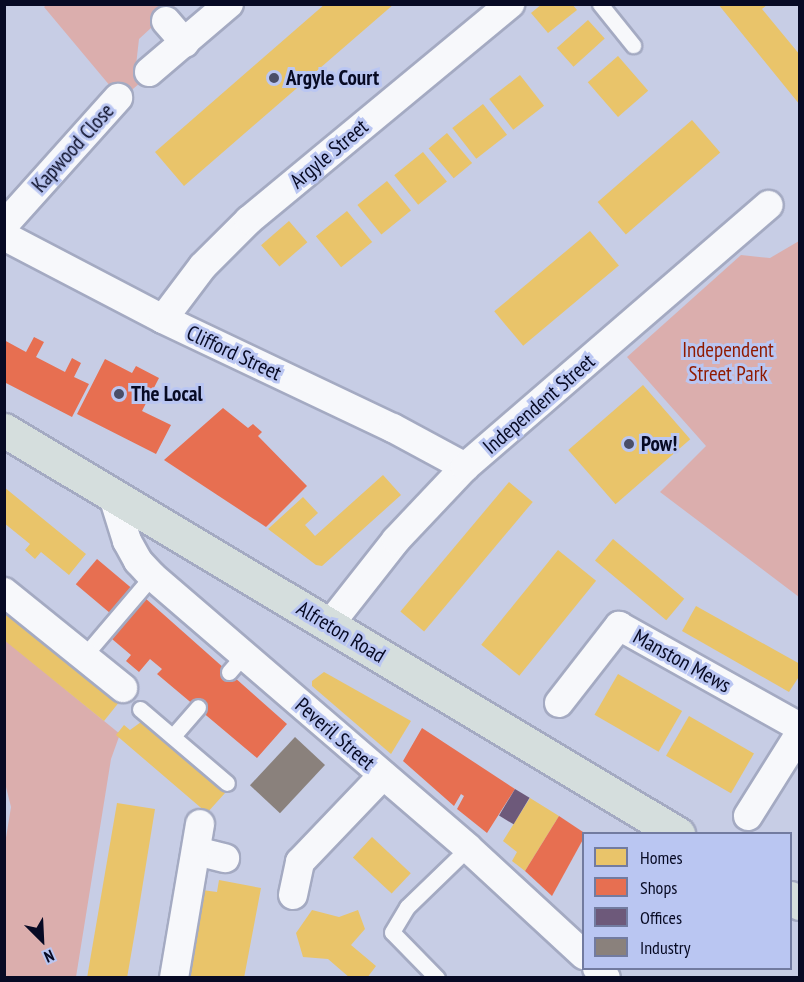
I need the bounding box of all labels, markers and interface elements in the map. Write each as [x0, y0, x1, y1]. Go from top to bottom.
place label: Argyle Court [286, 65, 379, 91]
marker: Argyle Court [267, 71, 281, 85]
street label: Kapwood Close [27, 99, 119, 197]
street label: Argyle Street [285, 114, 373, 194]
street label: Clifford Street [183, 320, 285, 386]
park label: Independent Street Park [682, 337, 774, 387]
street label: Independent Street [478, 349, 600, 459]
place label: The Local [131, 381, 203, 407]
marker: The Local [112, 387, 126, 401]
place label: Pow! [641, 431, 677, 457]
marker: Pow! [622, 437, 636, 451]
street label: Alfreton Road [292, 596, 390, 668]
street label: Manston Mews [629, 624, 735, 698]
street label: Peveril Street [290, 693, 380, 775]
legend [582, 832, 792, 970]
text: Homes [640, 846, 683, 869]
text: Shops [640, 876, 677, 899]
text: Offices [640, 906, 682, 929]
north arrow [12, 910, 72, 970]
text: Industry [640, 936, 690, 959]
text: N [41, 946, 57, 967]

